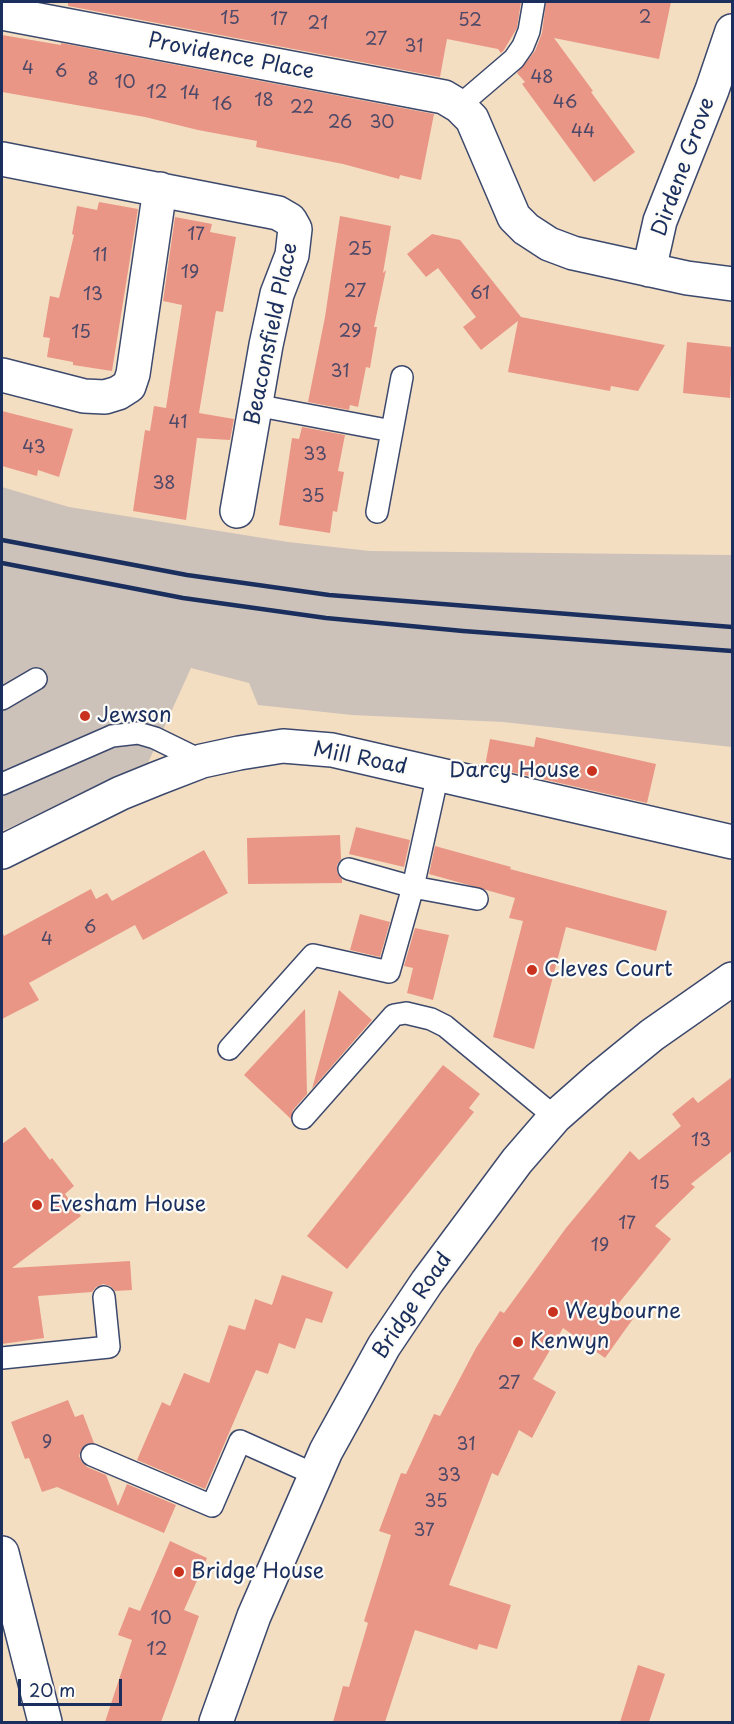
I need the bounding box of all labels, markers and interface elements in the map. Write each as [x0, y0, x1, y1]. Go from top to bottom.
house number: 2 [639, 7, 651, 29]
house number: 15 [220, 8, 240, 30]
house number: 17 [270, 9, 288, 31]
house number: 52 [458, 10, 482, 32]
house number: 21 [308, 13, 328, 35]
street label: Providence Place [146, 29, 316, 85]
house number: 27 [365, 29, 387, 51]
house number: 31 [405, 36, 423, 58]
house number: 4 [22, 58, 34, 80]
house number: 6 [55, 61, 67, 83]
house number: 48 [530, 67, 554, 89]
house number: 8 [87, 69, 99, 91]
house number: 10 [114, 72, 136, 94]
house number: 12 [147, 82, 167, 104]
house number: 14 [180, 83, 200, 105]
house number: 18 [254, 90, 274, 112]
house number: 46 [553, 92, 577, 114]
house number: 16 [212, 94, 232, 116]
street label: Dirdene Grove [647, 94, 721, 240]
house number: 22 [290, 97, 314, 119]
house number: 26 [328, 112, 352, 134]
house number: 30 [369, 112, 395, 134]
house number: 44 [571, 121, 595, 143]
house number: 17 [187, 224, 205, 246]
house number: 25 [348, 239, 372, 261]
street label: Beaconsfield Place [240, 240, 304, 428]
house number: 11 [92, 245, 108, 267]
house number: 19 [181, 262, 199, 284]
house number: 27 [344, 281, 366, 303]
house number: 61 [470, 283, 490, 305]
house number: 13 [83, 284, 103, 306]
house number: 29 [339, 321, 361, 343]
house number: 15 [71, 322, 91, 344]
house number: 31 [331, 361, 349, 383]
house number: 41 [169, 412, 187, 434]
house number: 43 [22, 437, 46, 459]
house number: 33 [303, 444, 327, 466]
house number: 38 [152, 473, 176, 495]
house number: 35 [301, 486, 325, 508]
place label: Jewson [97, 703, 172, 729]
marker: Jewson [78, 709, 92, 723]
street label: Mill Road [311, 738, 409, 780]
place label: Darcy House [449, 758, 580, 784]
marker: Darcy House [585, 764, 599, 778]
house number: 6 [84, 917, 96, 939]
house number: 4 [41, 929, 53, 951]
place label: Cleves Court [544, 957, 672, 983]
marker: Cleves Court [525, 963, 539, 977]
house number: 13 [691, 1130, 711, 1152]
house number: 15 [650, 1173, 670, 1195]
place label: Evesham House [49, 1192, 206, 1218]
marker: Evesham House [30, 1198, 44, 1212]
house number: 17 [618, 1213, 636, 1235]
house number: 19 [591, 1235, 609, 1257]
street label: Bridge Road [368, 1248, 458, 1364]
place label: Weybourne [565, 1299, 681, 1325]
marker: Weybourne [546, 1305, 560, 1319]
place label: Kenwyn [530, 1329, 609, 1355]
marker: Kenwyn [511, 1335, 525, 1349]
house number: 27 [498, 1373, 520, 1395]
house number: 9 [42, 1432, 52, 1454]
house number: 31 [457, 1434, 475, 1456]
house number: 33 [437, 1465, 461, 1487]
house number: 35 [424, 1491, 448, 1513]
house number: 37 [413, 1520, 435, 1542]
place label: Bridge House [191, 1559, 324, 1585]
marker: Bridge House [172, 1565, 186, 1579]
house number: 10 [150, 1608, 172, 1630]
house number: 12 [147, 1639, 167, 1661]
scale bar [21, 1667, 124, 1705]
text: 20 m [29, 1676, 75, 1703]

